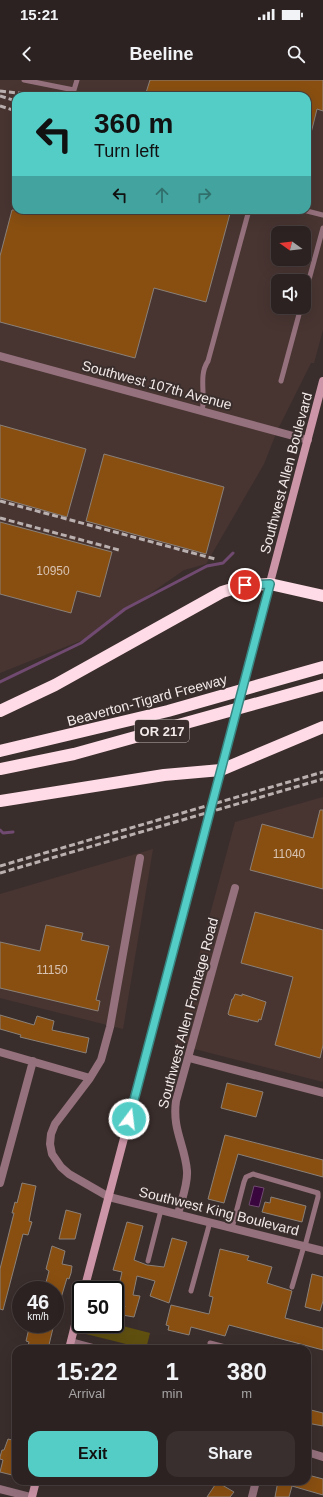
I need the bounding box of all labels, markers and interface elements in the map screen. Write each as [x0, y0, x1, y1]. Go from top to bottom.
text: 15:21 [20, 6, 58, 23]
icon: back [16, 43, 38, 65]
icon: search [285, 43, 307, 65]
text: Beeline [129, 44, 194, 64]
icon: left [28, 108, 80, 160]
text: 360 m [94, 108, 173, 139]
text: Turn left [94, 141, 159, 161]
icon: left [109, 184, 131, 206]
icon: ahead [151, 184, 173, 206]
icon: right [193, 184, 215, 206]
north arrow [271, 226, 311, 266]
map controls [271, 226, 311, 314]
button: sound [271, 274, 311, 314]
street label: Southwest 107th Avenue [80, 357, 234, 413]
street label: Southwest Allen Boulevard [257, 390, 315, 556]
house number: 10950 [36, 564, 70, 578]
pin [228, 568, 262, 602]
icon: arrive [234, 574, 256, 596]
street label: Beaverton-Tigard Freeway [65, 671, 229, 729]
road number: OR 217 [135, 720, 189, 742]
house number: 11040 [273, 847, 306, 861]
street label: Southwest Allen Frontage Road [155, 916, 221, 1110]
house number: 11150 [36, 963, 68, 977]
position arrow [108, 1098, 150, 1140]
street label: Southwest King Boulevard [137, 1183, 301, 1239]
speed limit sign: 50 [72, 1281, 124, 1333]
text: 46 [27, 1291, 49, 1313]
text: km/h [27, 1311, 49, 1322]
text: 15:22 [56, 1358, 118, 1385]
text: 1 [165, 1358, 179, 1385]
text: 380 [227, 1358, 267, 1385]
text: Arrival [68, 1386, 105, 1401]
text: min [162, 1386, 183, 1401]
text: m [241, 1386, 252, 1401]
button: Exit [28, 1431, 158, 1477]
button: Share [166, 1431, 295, 1477]

